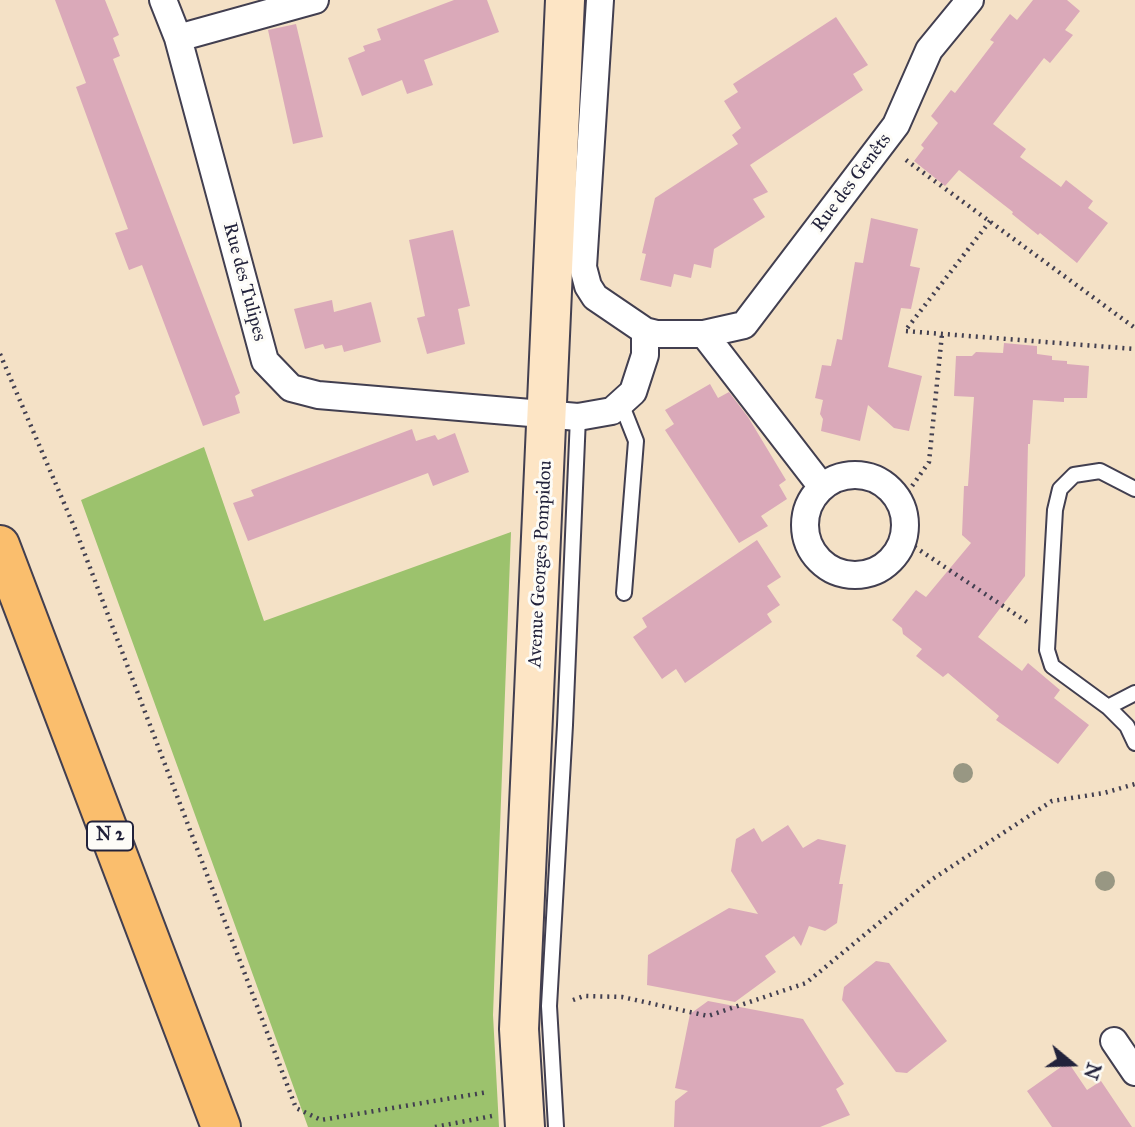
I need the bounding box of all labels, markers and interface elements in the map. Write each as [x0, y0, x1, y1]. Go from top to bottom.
street label: Rue des Genêts [808, 129, 896, 237]
street label: Rue des Tulipes [217, 220, 271, 344]
street label: Avenue Georges Pompidou [524, 460, 558, 668]
road number: N 2 [87, 822, 133, 850]
north arrow [1037, 1029, 1107, 1099]
text: N [1079, 1060, 1106, 1082]

